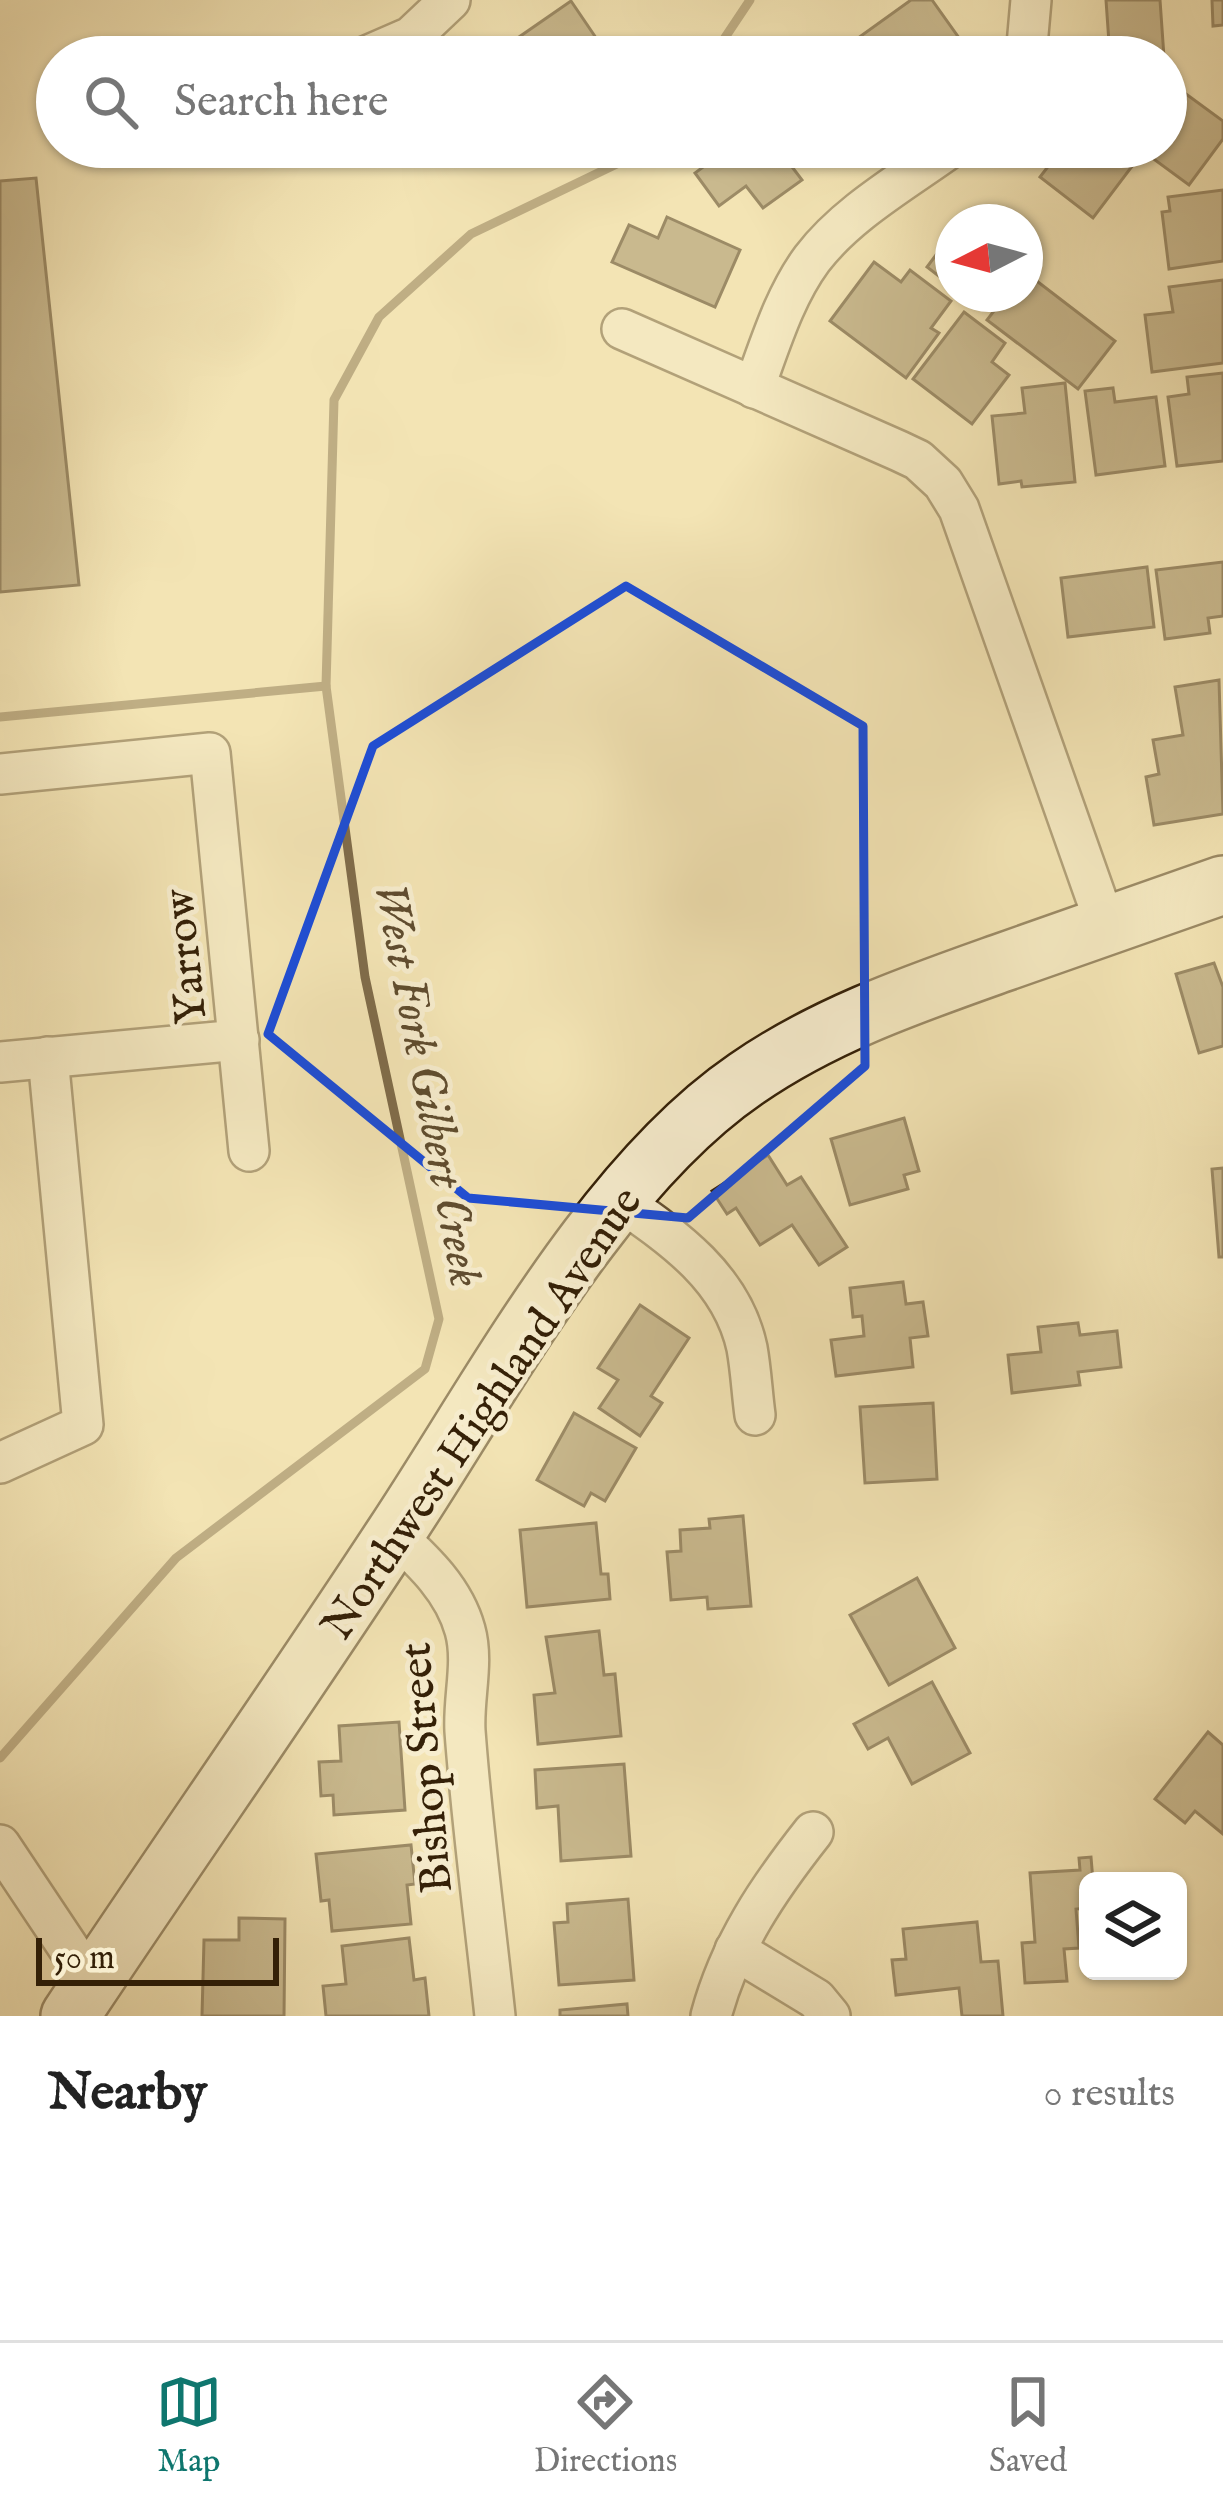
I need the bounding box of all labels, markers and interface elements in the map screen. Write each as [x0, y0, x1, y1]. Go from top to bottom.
search box [36, 36, 1187, 168]
icon: search [78, 69, 144, 135]
text: Search here [174, 74, 388, 131]
north arrow [935, 204, 1043, 312]
water label: West Fork Gilbert Creek [357, 877, 495, 1292]
street label: Yarrow [151, 885, 222, 1027]
street label: Northwest Highland Avenue [310, 1177, 656, 1651]
street label: Bishop Street [388, 1640, 467, 1896]
map controls [1079, 1872, 1187, 1980]
button: layers [1079, 1872, 1187, 1980]
scale bar [36, 1932, 279, 1985]
text: 50 m [54, 1938, 115, 1980]
text: Nearby [48, 2062, 207, 2127]
text: 0 results [1043, 2070, 1175, 2119]
tab: Map [156, 2369, 222, 2483]
tab: Directions [534, 2369, 677, 2483]
tab: Saved [989, 2369, 1067, 2483]

